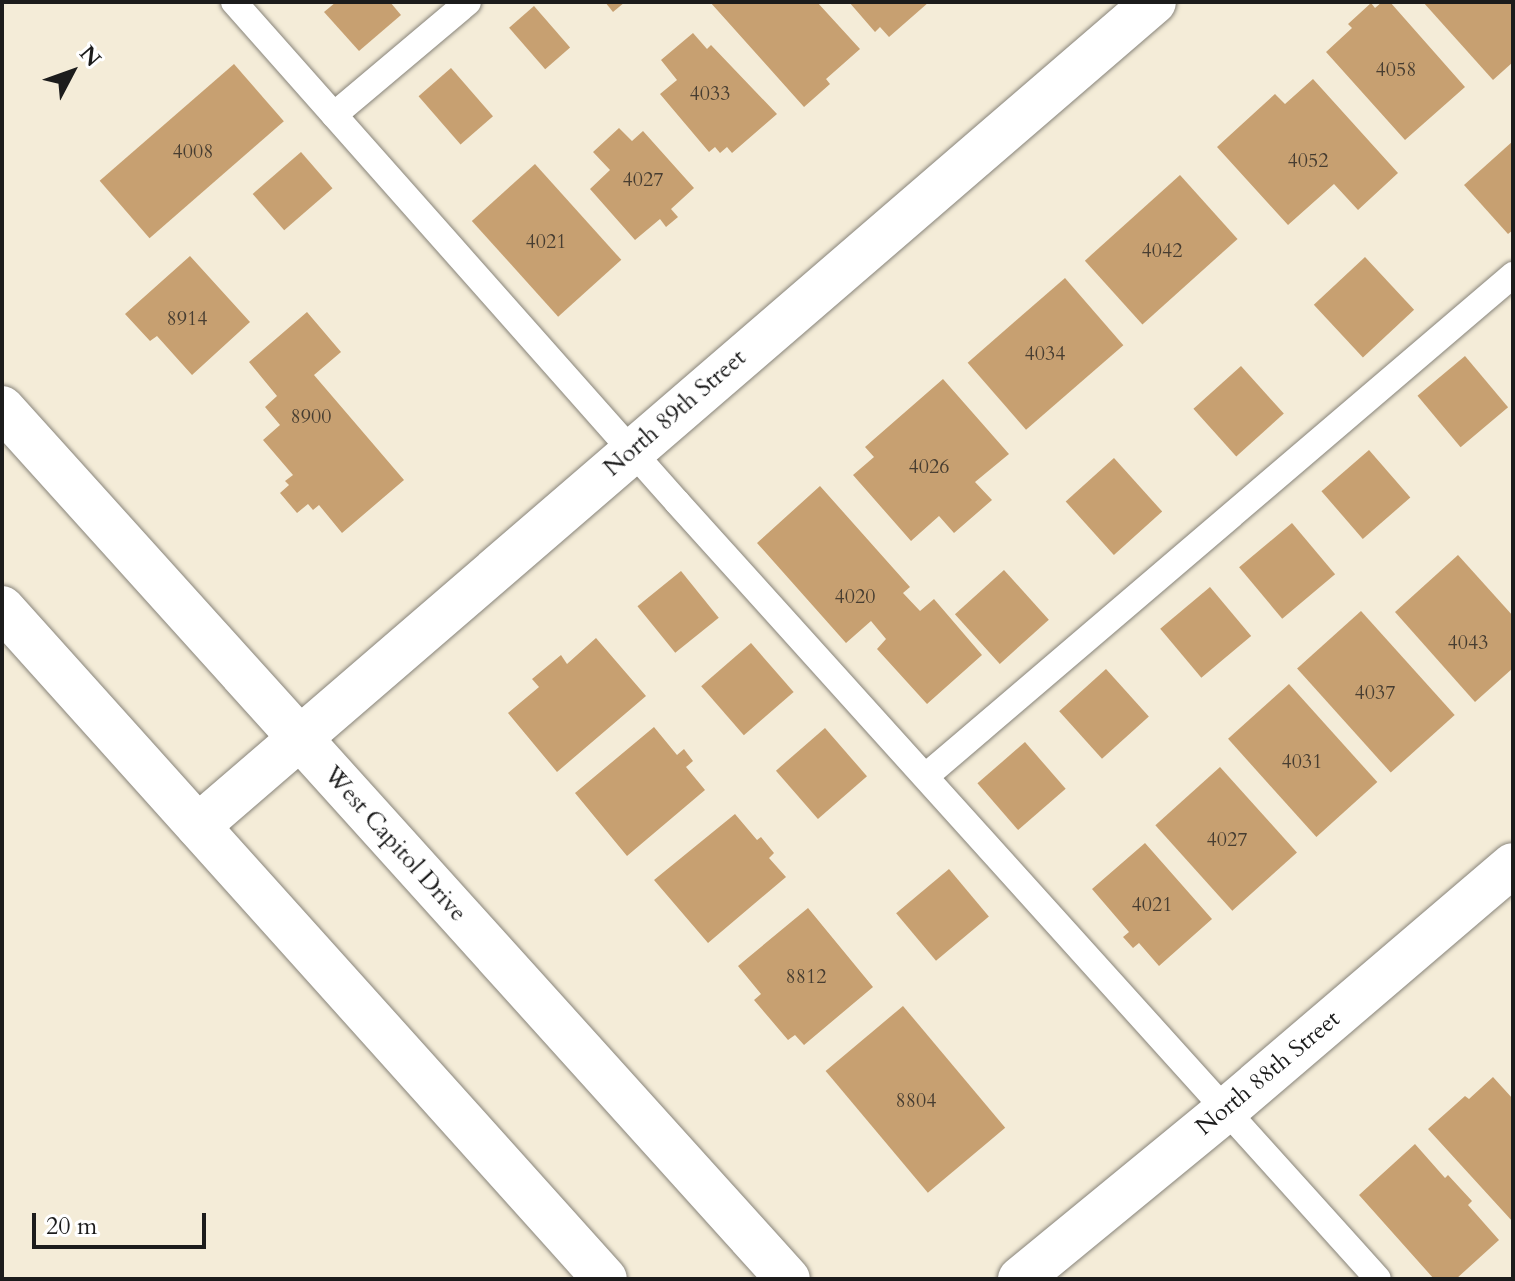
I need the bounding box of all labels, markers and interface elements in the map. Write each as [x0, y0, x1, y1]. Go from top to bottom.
north arrow [32, 32, 112, 112]
text: N [73, 39, 108, 73]
house number: 4058 [1376, 57, 1416, 81]
house number: 4033 [690, 81, 730, 105]
house number: 4008 [173, 139, 213, 163]
house number: 4052 [1288, 148, 1328, 172]
house number: 4027 [623, 167, 663, 191]
house number: 4021 [526, 229, 566, 253]
house number: 4042 [1142, 238, 1182, 262]
house number: 8914 [167, 306, 207, 330]
house number: 4034 [1025, 341, 1065, 365]
street label: North 89th Street [598, 343, 752, 483]
house number: 8900 [291, 404, 331, 428]
house number: 4026 [909, 454, 949, 478]
house number: 4020 [835, 584, 875, 608]
house number: 4043 [1448, 630, 1488, 654]
house number: 4037 [1355, 680, 1395, 704]
house number: 4031 [1282, 749, 1322, 773]
street label: West Capitol Drive [318, 760, 472, 928]
house number: 4027 [1207, 827, 1247, 851]
house number: 4021 [1132, 892, 1172, 916]
house number: 8812 [786, 964, 826, 988]
street label: North 88th Street [1190, 1004, 1346, 1142]
house number: 8804 [896, 1088, 936, 1112]
scale bar [36, 1197, 210, 1247]
text: 20 m [46, 1210, 97, 1243]

